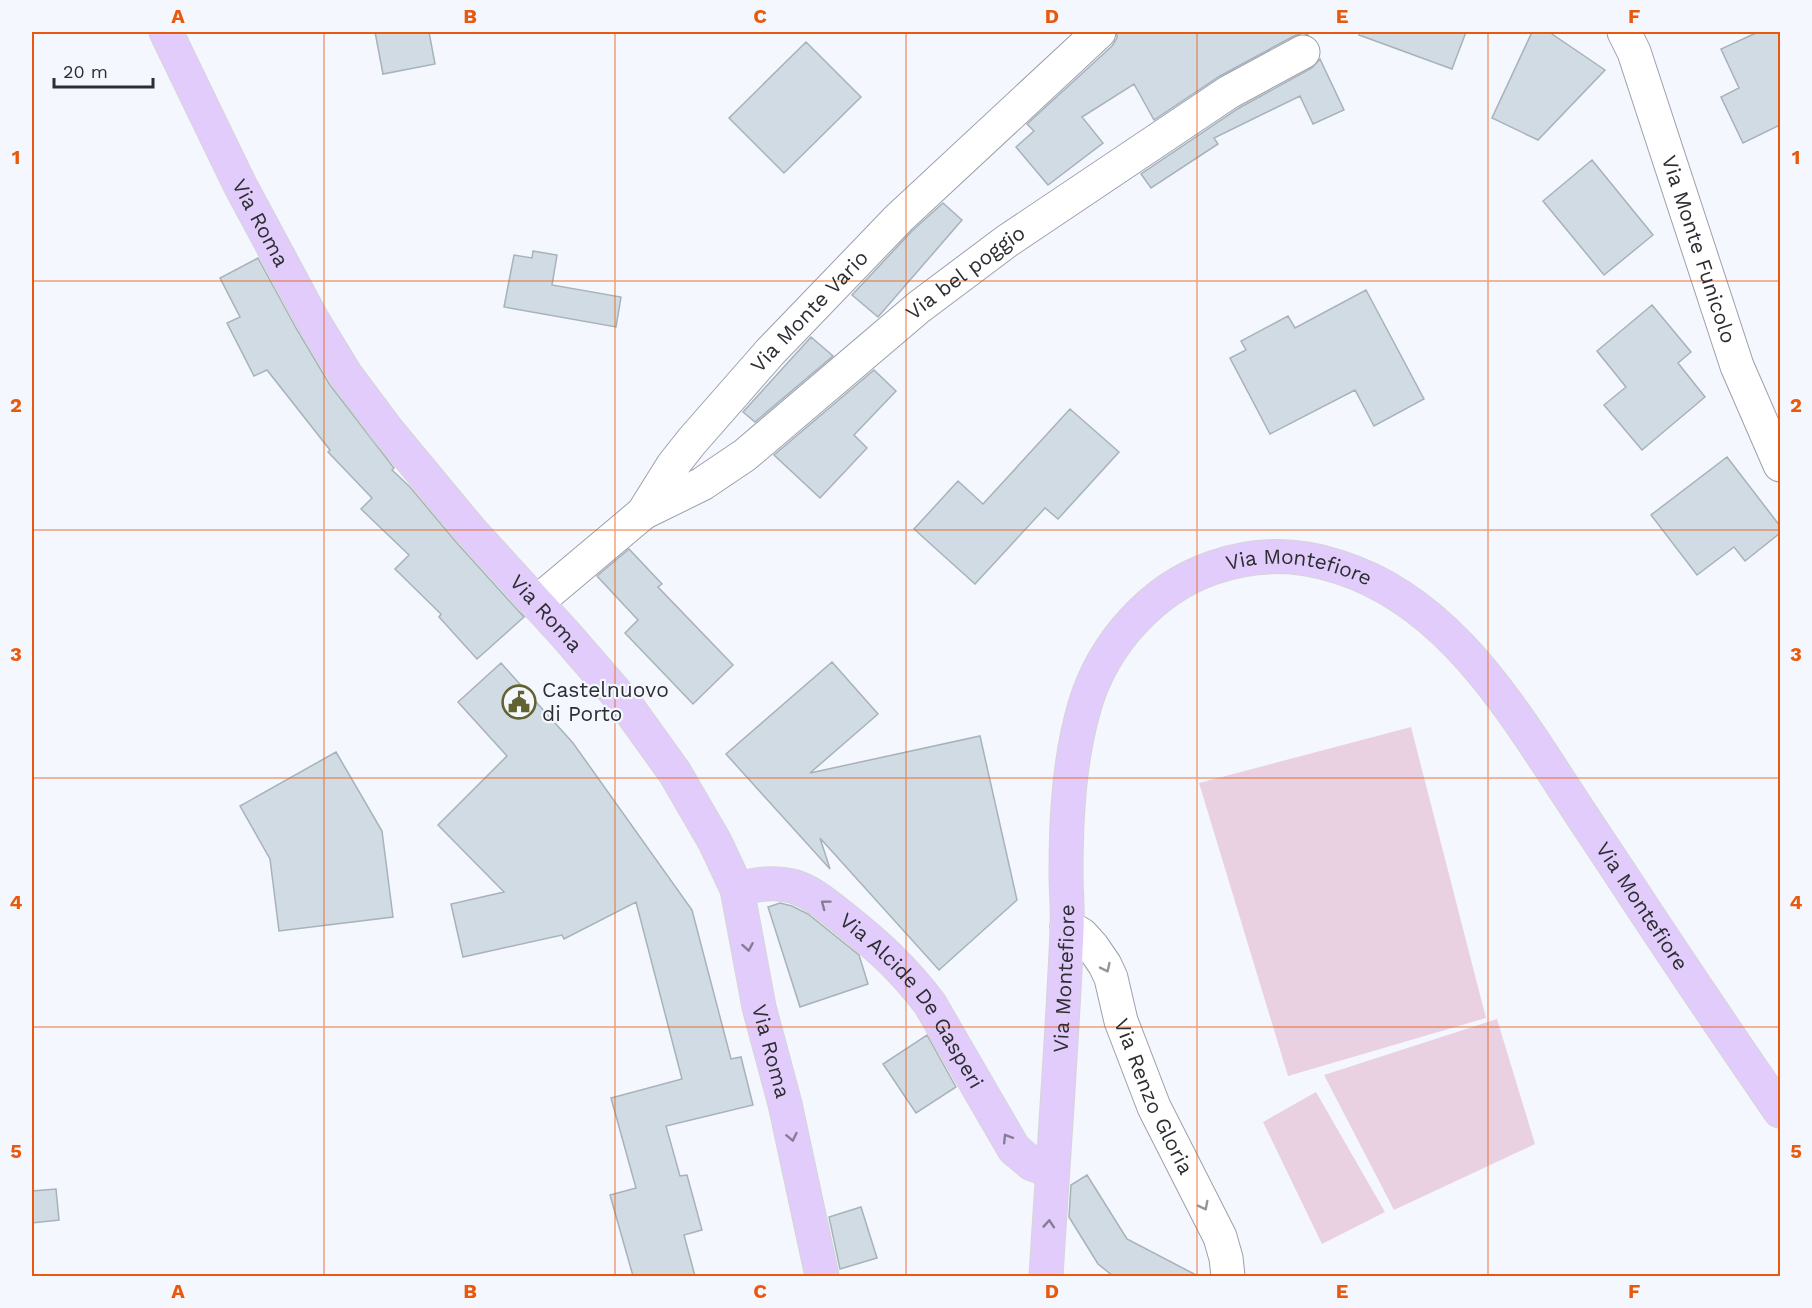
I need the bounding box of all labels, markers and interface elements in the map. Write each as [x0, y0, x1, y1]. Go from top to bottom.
text: A [171, 4, 185, 28]
text: B [463, 4, 477, 28]
text: C [753, 4, 767, 28]
text: D [1045, 4, 1059, 28]
text: E [1336, 4, 1348, 28]
text: F [1628, 4, 1640, 28]
scale bar [54, 51, 153, 89]
text: 20 m [63, 61, 108, 82]
text: 1 [12, 145, 20, 169]
text: 1 [1792, 145, 1800, 169]
street label: Via Monte Funicolo [1657, 152, 1742, 346]
street label: Via Roma [227, 175, 295, 271]
street label: Via bel poggio [901, 220, 1030, 325]
street label: Via Monte Vario [745, 245, 873, 377]
text: 2 [10, 393, 22, 417]
text: 2 [1790, 393, 1802, 417]
street label: Via Montefiore [1223, 543, 1376, 590]
street label: Via Roma [505, 569, 588, 657]
text: 3 [10, 642, 22, 666]
text: 3 [1790, 642, 1802, 666]
place label: Castelnuovo di Porto [542, 677, 669, 726]
public building icon: Castelnuovo di Porto [501, 684, 537, 720]
street label: Via Montefiore [1591, 837, 1694, 975]
text: 4 [10, 890, 23, 914]
text: 4 [1790, 890, 1803, 914]
one-way arrow [821, 900, 832, 911]
street label: Via Montefiore [1047, 904, 1079, 1054]
street label: Via Alcide De Gasperi [835, 907, 989, 1093]
one-way arrow [741, 942, 754, 952]
one-way arrow [1099, 962, 1111, 973]
street label: Via Roma [747, 1002, 796, 1101]
street label: Via Renzo Gloria [1109, 1015, 1199, 1178]
one-way arrow [785, 1131, 798, 1141]
one-way arrow [1003, 1133, 1014, 1144]
text: 5 [10, 1139, 22, 1163]
text: 5 [1790, 1139, 1802, 1163]
one-way arrow [1197, 1199, 1209, 1210]
one-way arrow [1042, 1219, 1055, 1228]
text: A [171, 1279, 185, 1303]
text: B [463, 1279, 477, 1303]
text: C [753, 1279, 767, 1303]
text: D [1045, 1279, 1059, 1303]
text: E [1336, 1279, 1348, 1303]
text: F [1628, 1279, 1640, 1303]

